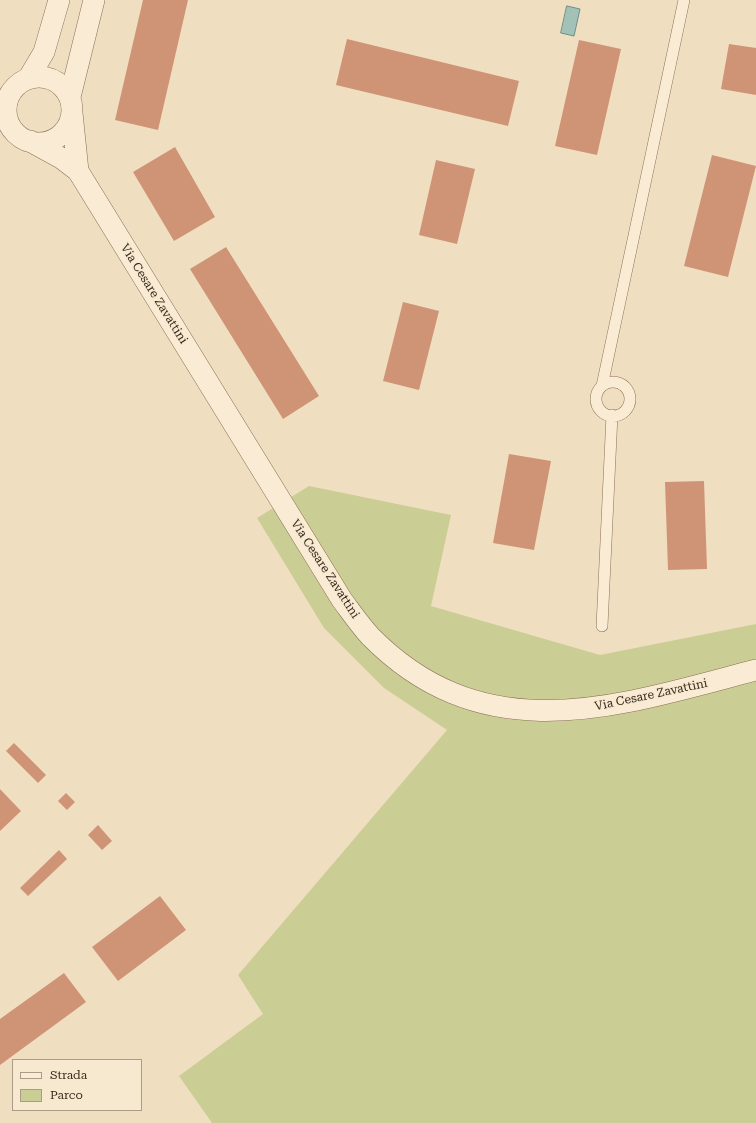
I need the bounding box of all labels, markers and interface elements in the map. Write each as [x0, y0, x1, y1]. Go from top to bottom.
street label: Via Cesare Zavattini [117, 241, 191, 347]
street label: Via Cesare Zavattini [288, 517, 362, 621]
street label: Via Cesare Zavattini [593, 676, 709, 714]
legend [12, 1059, 142, 1111]
text: Strada [50, 1068, 87, 1082]
text: Parco [50, 1088, 83, 1102]

